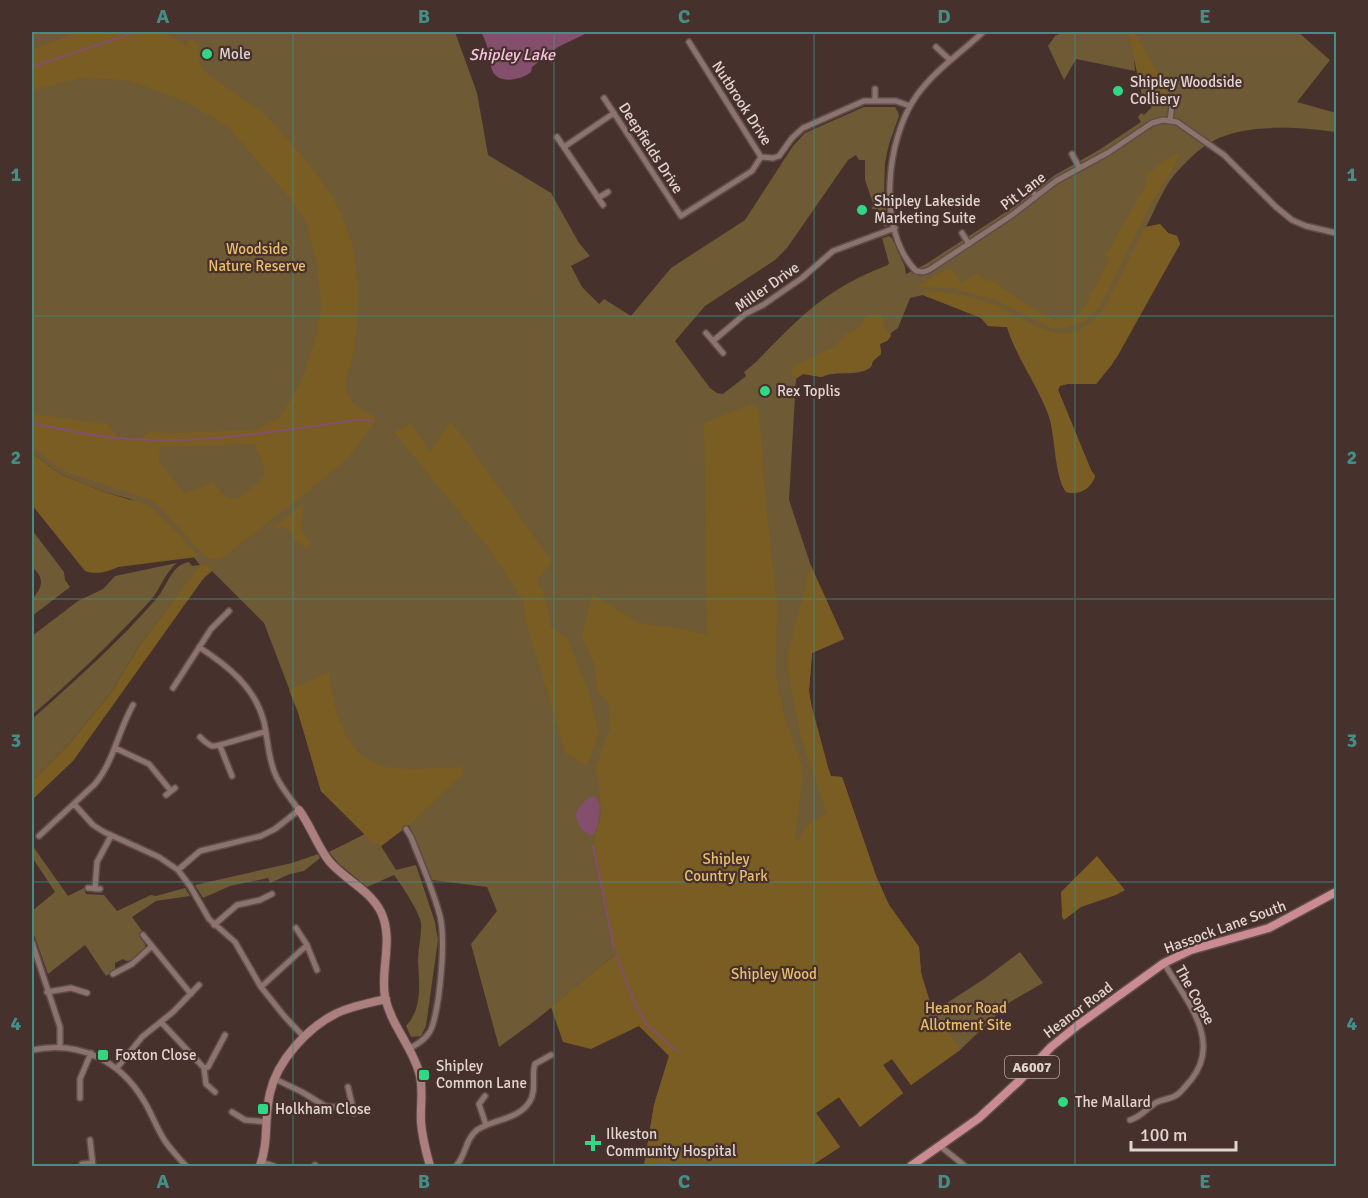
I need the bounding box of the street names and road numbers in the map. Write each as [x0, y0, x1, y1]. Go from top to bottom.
street label: Nutbrook Drive [708, 58, 776, 148]
street label: Deepfields Drive [615, 99, 687, 197]
street label: Pit Lane [997, 168, 1049, 214]
street label: Miller Drive [731, 258, 803, 316]
street label: Hassock Lane South [1162, 897, 1288, 957]
street label: The Copse [1171, 962, 1219, 1028]
street label: Heanor Road [1040, 978, 1116, 1042]
road number: A6007 [1005, 1056, 1059, 1078]

